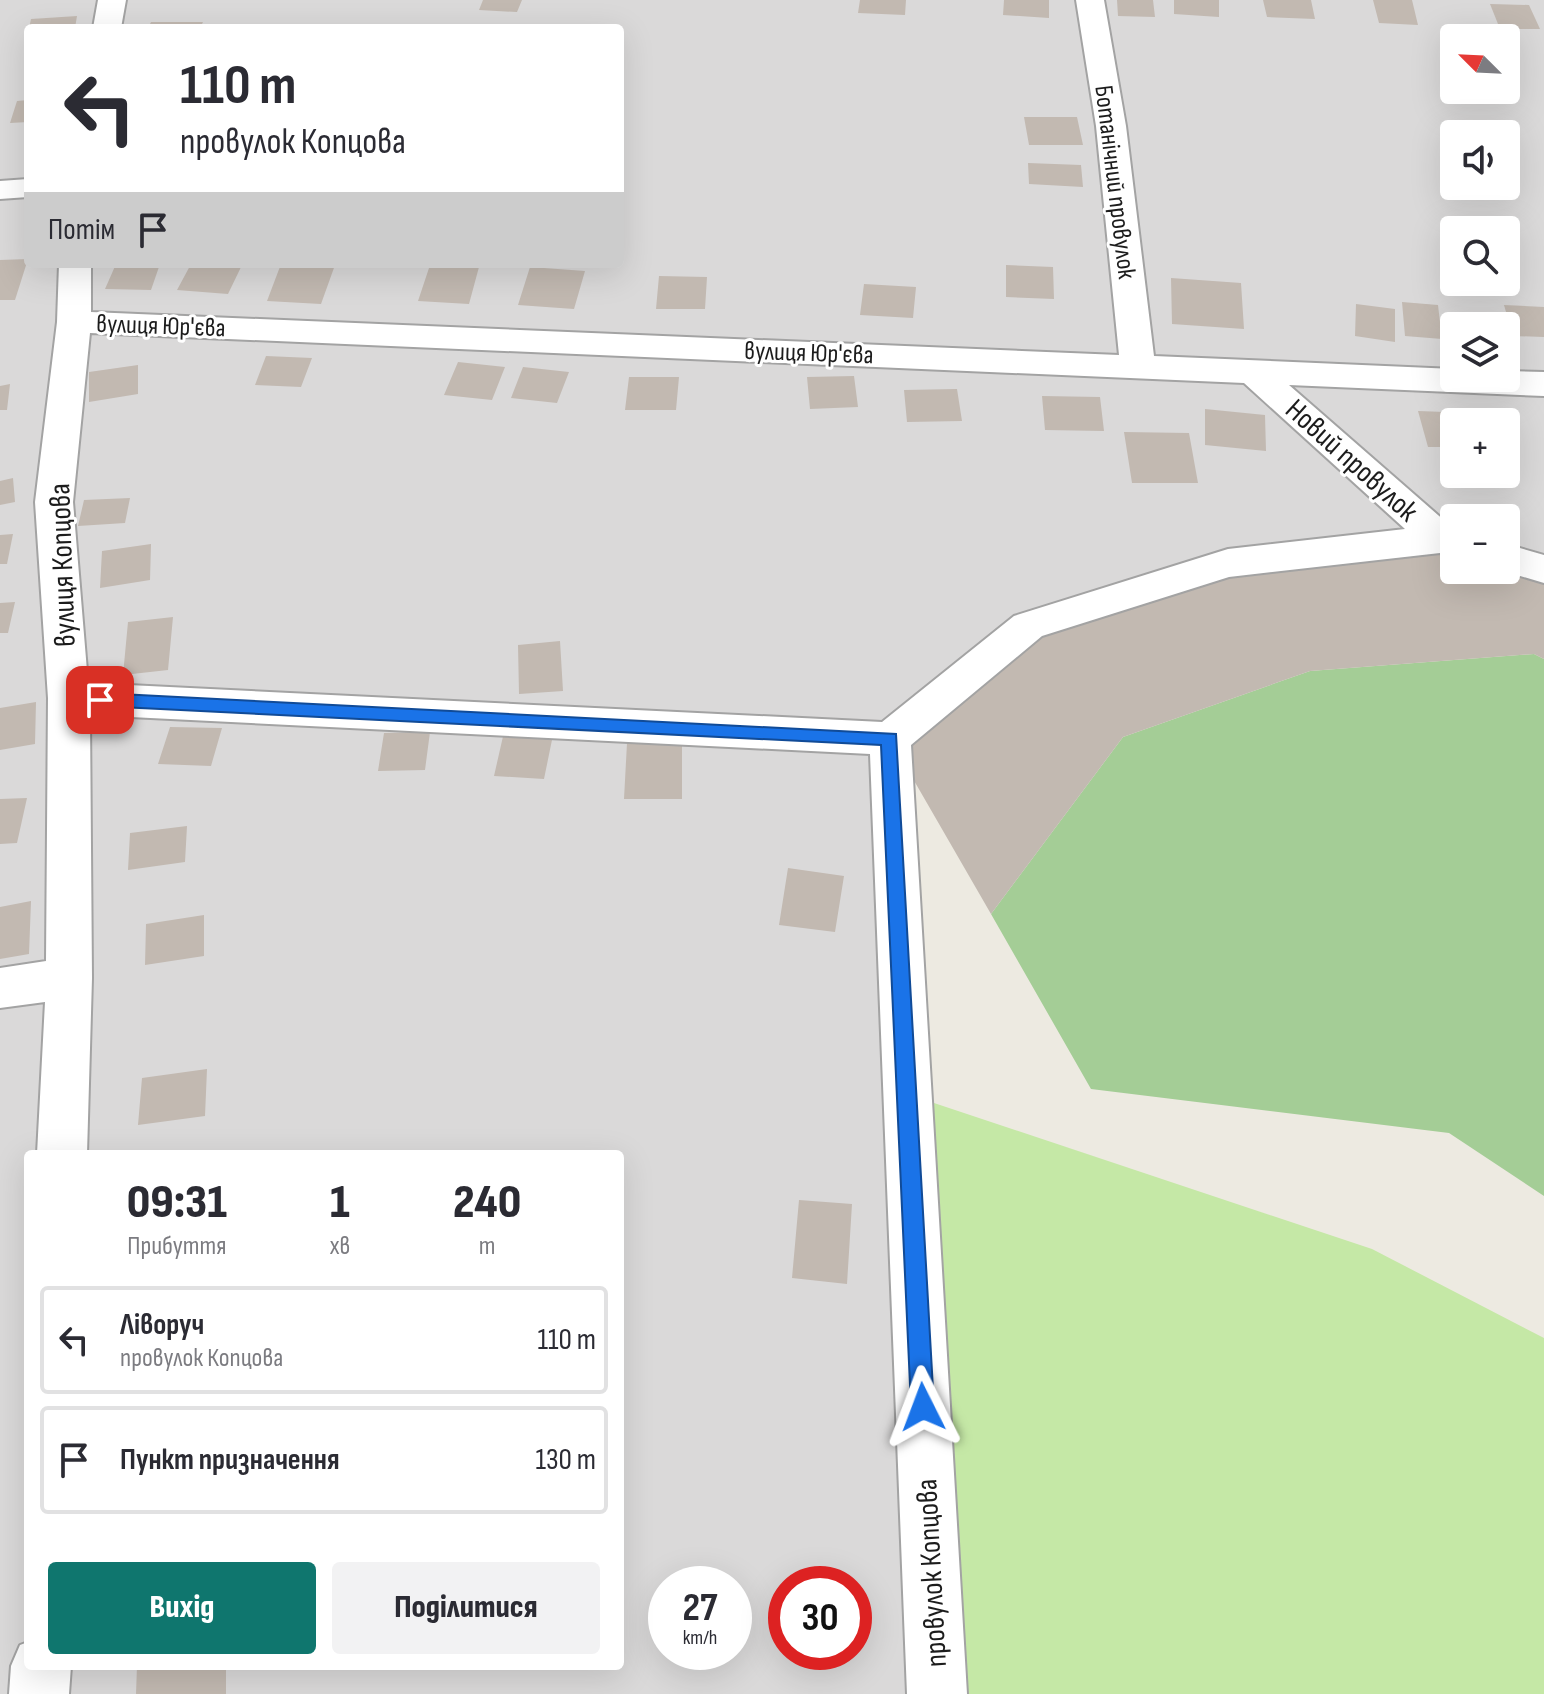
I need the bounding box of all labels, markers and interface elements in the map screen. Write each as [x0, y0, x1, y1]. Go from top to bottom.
north arrow [1440, 24, 1520, 104]
map controls [1440, 24, 1520, 584]
text: 110 m [180, 53, 296, 120]
icon: left [48, 56, 152, 160]
street label: Ботанічний провулок [1087, 84, 1142, 281]
button: sound [1440, 120, 1520, 200]
text: провулок Копцова [180, 121, 406, 164]
icon: arrive [131, 208, 175, 252]
text: Потім [48, 212, 115, 248]
button: search [1440, 216, 1520, 296]
street label: вулиця Юр'єва [96, 309, 226, 344]
button: layers [1440, 312, 1520, 392]
street label: вулиця Юр'єва [744, 336, 874, 371]
street label: Новий провулок [1278, 392, 1425, 530]
button: + [1440, 408, 1520, 488]
street label: вулиця Копцова [42, 483, 84, 647]
button: − [1440, 504, 1520, 584]
pin [66, 666, 134, 734]
icon: arrive [78, 678, 122, 722]
text: 09:31 [127, 1174, 227, 1231]
text: 1 [330, 1174, 350, 1231]
text: 240 [453, 1174, 521, 1231]
text: Прибуття [127, 1231, 226, 1262]
text: хв [330, 1231, 350, 1262]
text: m [479, 1231, 495, 1262]
text: Ліворуч [120, 1307, 204, 1343]
icon: left [52, 1318, 96, 1362]
text: 110 m [538, 1322, 596, 1358]
text: провулок Копцова [120, 1343, 283, 1374]
position arrow [881, 1365, 965, 1449]
icon: arrive [52, 1438, 96, 1482]
text: Пункт призначення [120, 1442, 340, 1478]
text: 130 m [536, 1442, 596, 1478]
street label: провулок Копцова [909, 1478, 955, 1668]
button: Вихід [48, 1562, 316, 1654]
button: Поділитися [332, 1562, 600, 1654]
speed limit sign: 30 [768, 1566, 872, 1670]
text: 27 [683, 1584, 717, 1632]
text: km/h [683, 1626, 717, 1650]

